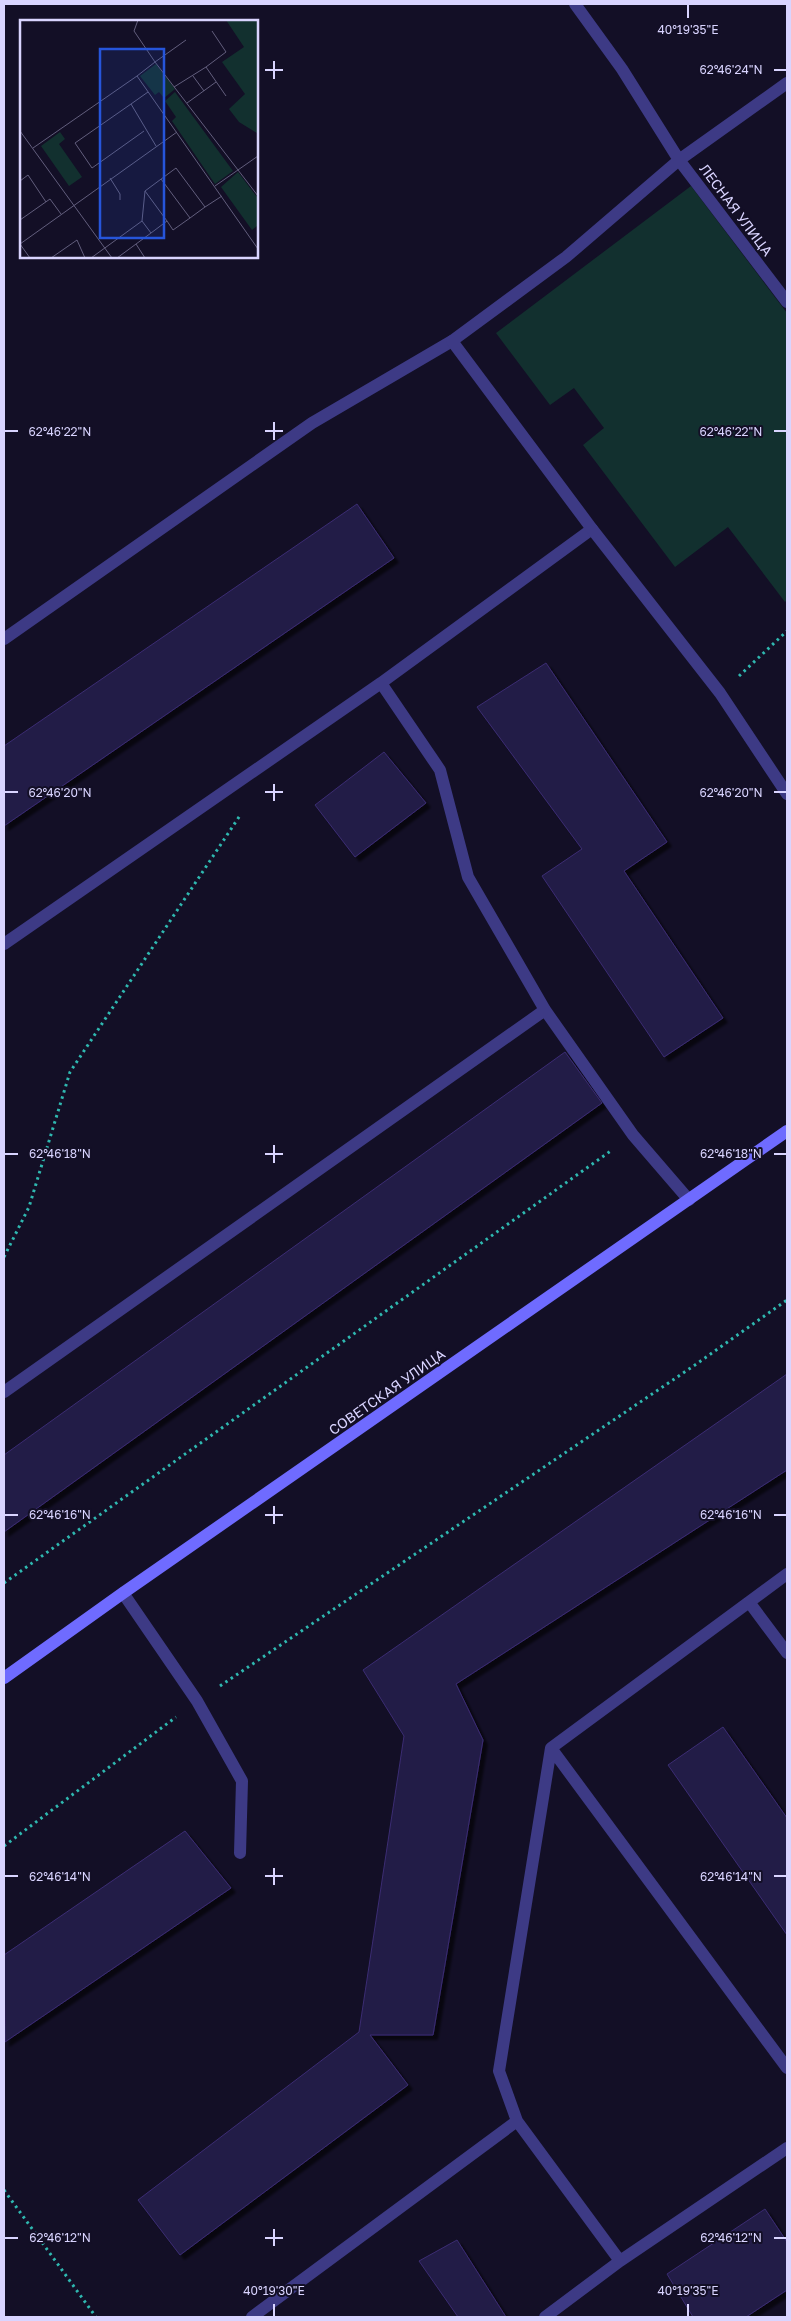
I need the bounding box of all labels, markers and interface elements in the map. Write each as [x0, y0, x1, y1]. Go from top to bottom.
inset map [20, 20, 258, 258]
text: 40°19'35"E [657, 22, 719, 37]
text: 62°46'24"N [699, 62, 763, 77]
street label: ЛЕСНАЯ УЛИЦА [696, 160, 777, 260]
text: 62°46'22"N [29, 424, 91, 439]
text: 62°46'22"N [700, 424, 762, 439]
text: 62°46'20"N [28, 785, 92, 800]
text: 62°46'20"N [699, 785, 763, 800]
text: 62°46'18"N [29, 1146, 91, 1161]
text: 62°46'18"N [700, 1146, 762, 1161]
street label: СОВЕТСКАЯ УЛИЦА [325, 1345, 449, 1438]
text: 62°46'16"N [29, 1507, 91, 1522]
text: 62°46'16"N [700, 1507, 762, 1522]
text: 62°46'14"N [29, 1869, 91, 1884]
text: 62°46'14"N [700, 1869, 762, 1884]
text: 62°46'12"N [29, 2230, 91, 2245]
text: 62°46'12"N [700, 2230, 762, 2245]
text: 40°19'30"E [243, 2283, 305, 2298]
text: 40°19'35"E [657, 2283, 719, 2298]

